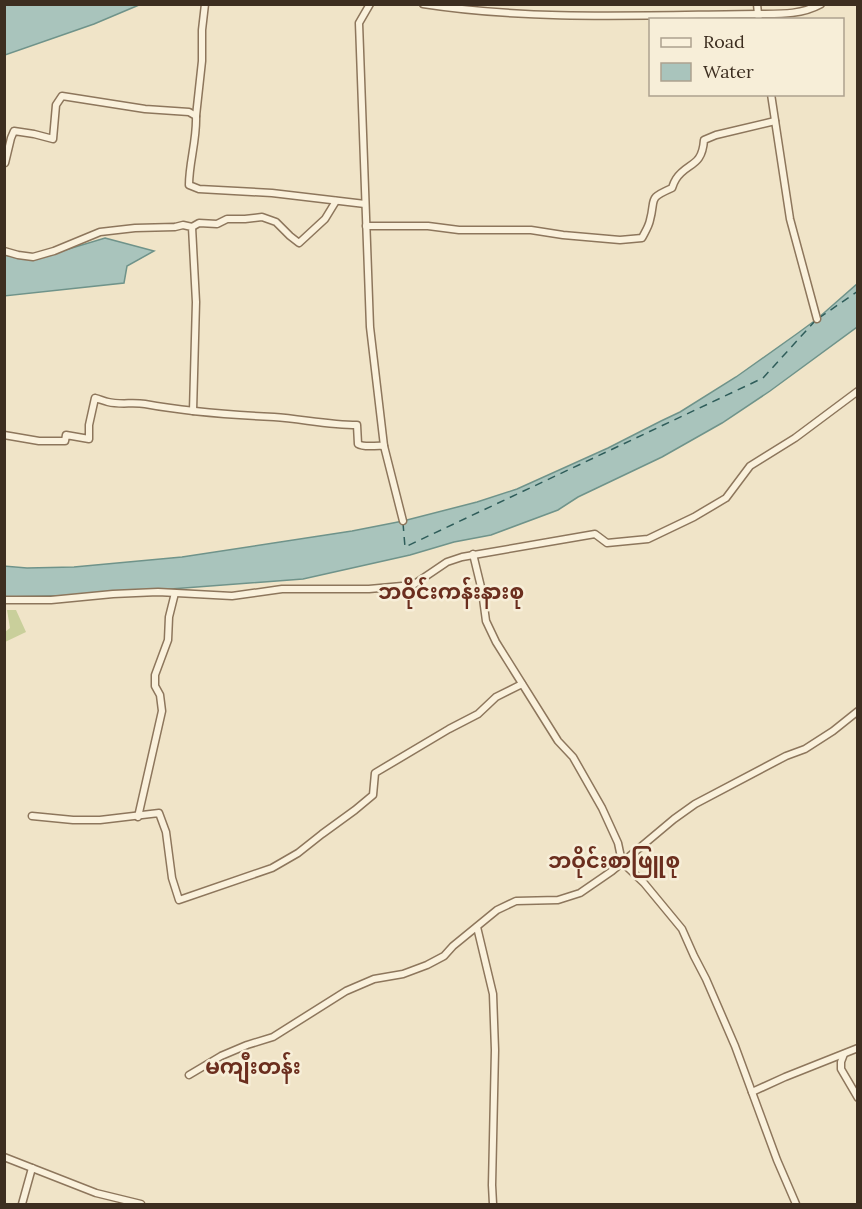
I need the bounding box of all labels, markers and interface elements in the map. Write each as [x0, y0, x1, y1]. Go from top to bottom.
legend [649, 18, 844, 96]
text: Road [703, 30, 745, 53]
text: Water [703, 60, 754, 83]
district label: ဘဝိုင်းကန်းနားစု [378, 576, 524, 609]
district label: ဘဝိုင်းစာဖြူစု [548, 845, 680, 878]
district label: မကျီးတန်း [205, 1051, 301, 1085]

